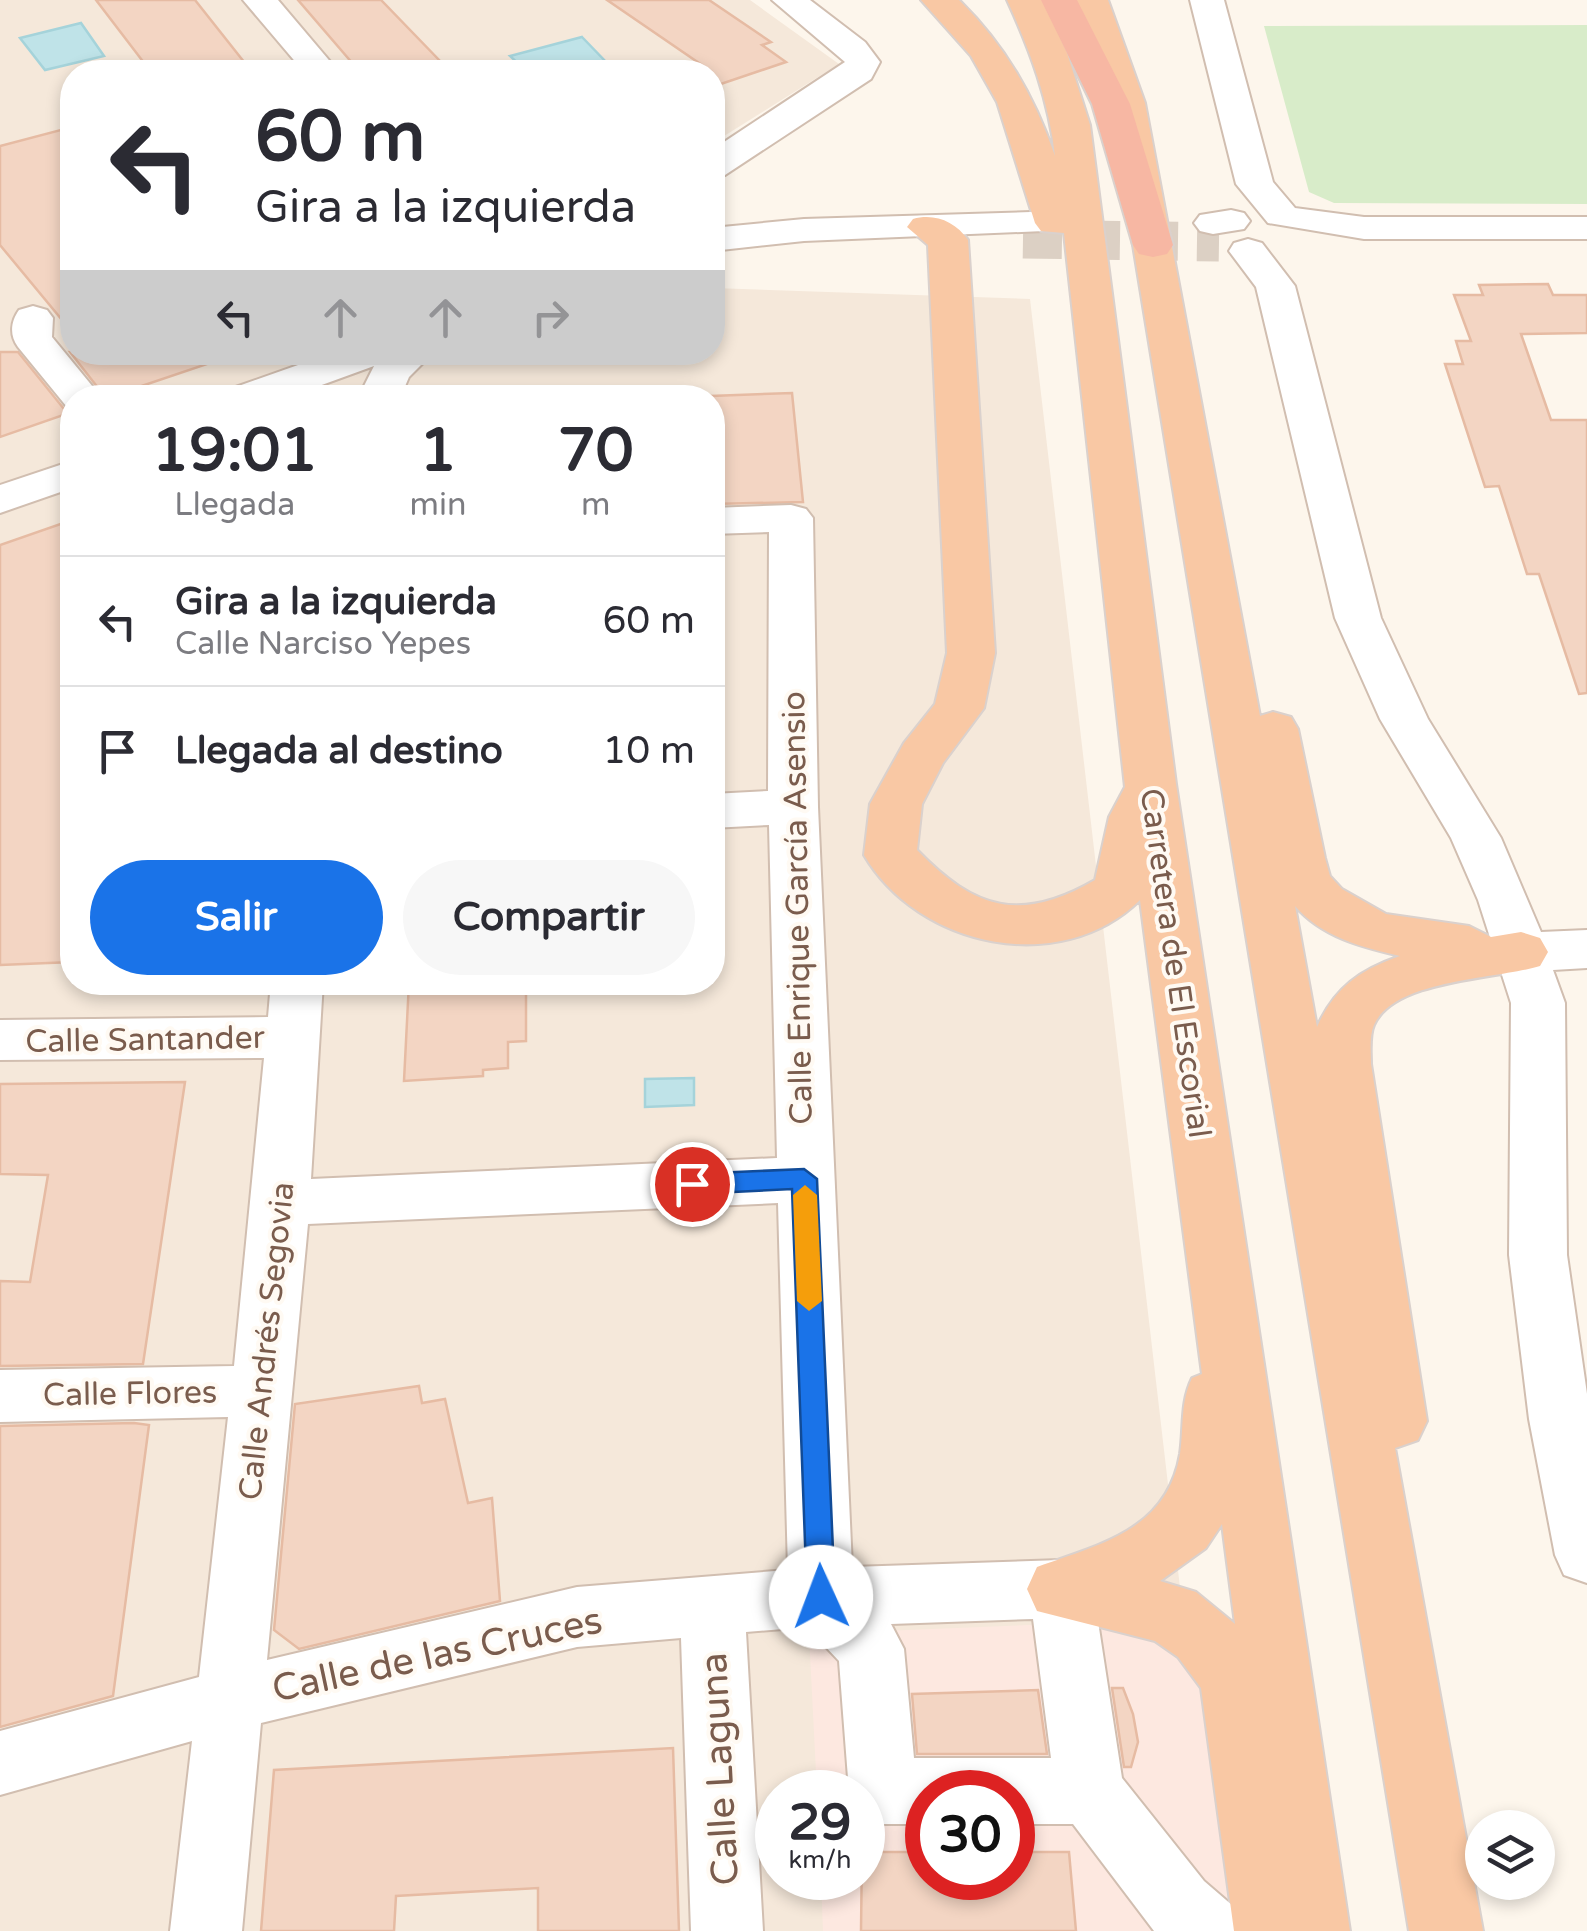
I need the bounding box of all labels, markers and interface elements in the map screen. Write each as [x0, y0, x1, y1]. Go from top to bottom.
text: 60 m [255, 96, 425, 180]
icon: left [90, 100, 220, 230]
text: Gira a la izquierda [255, 181, 636, 235]
icon: left [208, 290, 263, 345]
icon: ahead [313, 290, 368, 345]
icon: ahead [418, 290, 473, 345]
icon: right [523, 290, 578, 345]
text: 19:01 [152, 415, 318, 487]
text: 1 [419, 415, 457, 487]
text: 70 [558, 415, 633, 487]
text: Llegada [174, 486, 295, 524]
text: min [410, 486, 466, 524]
text: m [581, 486, 610, 524]
text: Gira a la izquierda [175, 579, 497, 625]
icon: left [90, 594, 145, 649]
text: 60 m [603, 598, 695, 644]
text: Calle Narciso Yepes [175, 625, 471, 663]
street label: Calle Enrique García Asensio [775, 691, 821, 1125]
icon: arrive [90, 724, 145, 779]
text: Llegada al destino [175, 728, 503, 774]
text: 10 m [603, 728, 695, 774]
street label: Carretera de El Escorial [1132, 786, 1218, 1140]
button: Salir [90, 860, 383, 975]
button: Compartir [403, 860, 695, 975]
street label: Calle Santander [25, 1019, 266, 1061]
pin [650, 1142, 735, 1227]
icon: arrive [665, 1157, 720, 1212]
street label: Calle Andrés Segovia [231, 1180, 303, 1502]
street label: Calle Flores [42, 1373, 218, 1415]
position arrow [769, 1545, 873, 1649]
street label: Calle de las Cruces [268, 1598, 606, 1712]
street label: Calle Laguna [691, 1651, 749, 1886]
speed limit sign: 30 [905, 1770, 1035, 1900]
text: 29 [789, 1793, 851, 1853]
map controls [1465, 1810, 1555, 1900]
button: layers [1465, 1810, 1555, 1900]
text: km/h [789, 1845, 851, 1875]

